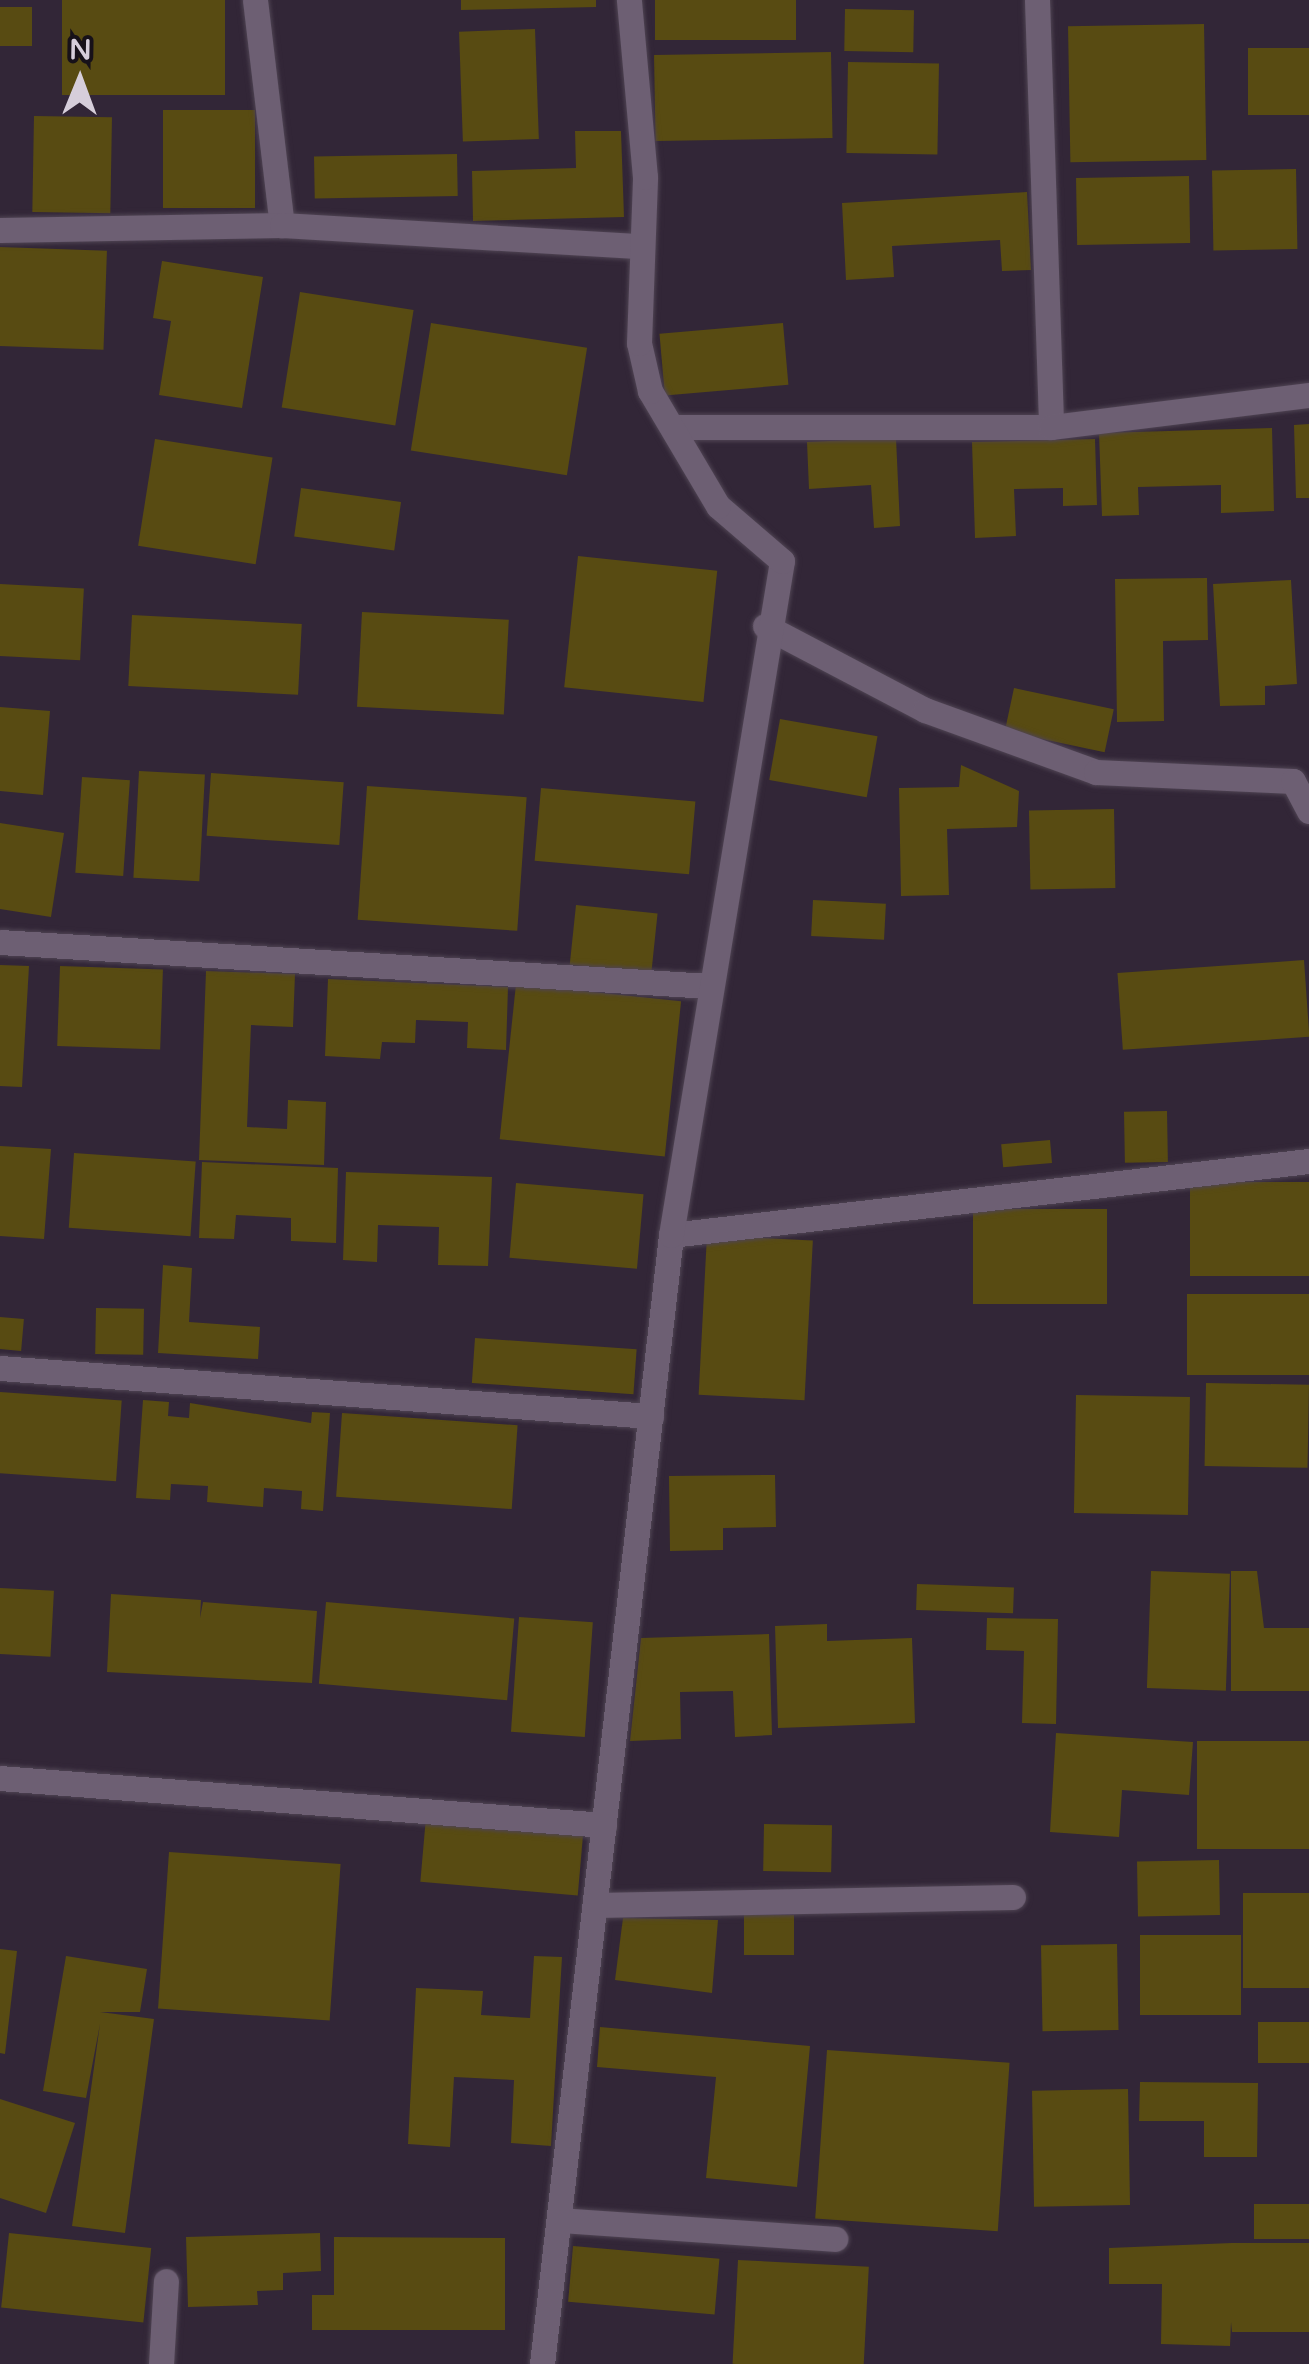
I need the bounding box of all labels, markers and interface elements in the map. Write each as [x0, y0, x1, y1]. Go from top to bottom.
north arrow [30, 30, 130, 130]
text: N [69, 33, 92, 67]

